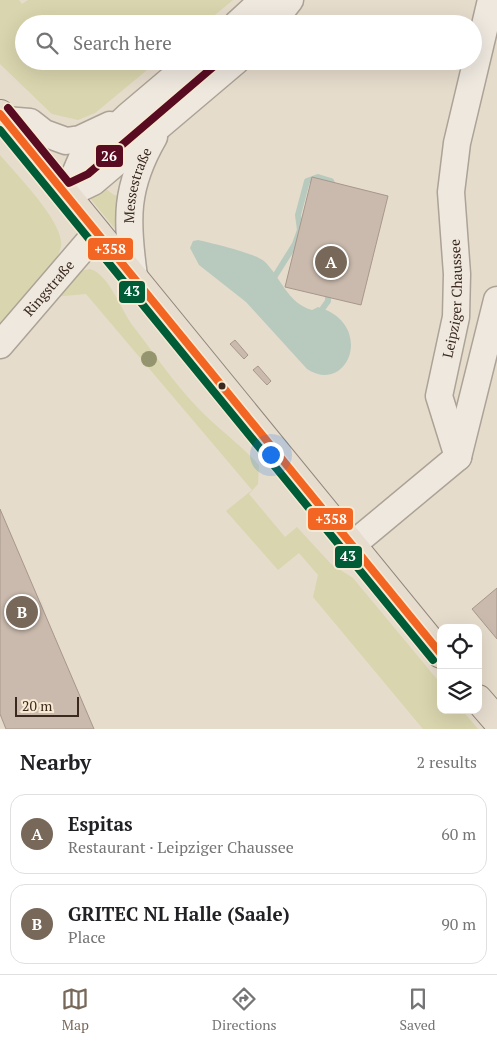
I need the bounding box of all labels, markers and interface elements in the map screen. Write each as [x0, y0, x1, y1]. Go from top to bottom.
search box [15, 15, 482, 70]
icon: search [33, 29, 61, 57]
text: Search here [73, 30, 172, 55]
line badge: 26 [95, 144, 124, 168]
street label: Messestraße [119, 144, 156, 224]
text: 26 [101, 146, 117, 165]
line badge: +358 [87, 237, 134, 261]
text: +358 [94, 239, 126, 258]
street label: Leipziger Chaussee [437, 239, 466, 360]
pin: A [315, 243, 347, 281]
street label: Ringstraße [19, 256, 78, 320]
line badge: 43 [118, 280, 146, 304]
text: 43 [124, 281, 140, 300]
unlabelled marker [217, 381, 227, 391]
your location [258, 442, 284, 468]
line badge: +358 [307, 507, 354, 531]
text: +358 [315, 509, 347, 528]
line badge: 43 [334, 545, 363, 569]
text: 43 [340, 546, 356, 565]
pin: B [6, 593, 38, 631]
map controls [437, 624, 482, 714]
button: locate [437, 624, 482, 669]
button: layers [437, 669, 482, 714]
scale bar [15, 694, 79, 717]
text: 20 m [22, 696, 52, 715]
text: Nearby [20, 748, 91, 776]
text: 2 results [417, 751, 477, 773]
text: Espitas [68, 811, 133, 836]
text: A [31, 823, 43, 845]
text: 60 m [441, 823, 476, 845]
text: Restaurant · Leipziger Chaussee [68, 836, 294, 858]
text: GRITEC NL Halle (Saale) [68, 901, 290, 926]
text: B [32, 913, 42, 935]
text: 90 m [441, 913, 476, 935]
text: Place [68, 926, 106, 948]
tab: Map [61, 985, 89, 1034]
tab: Directions [212, 985, 277, 1034]
tab: Saved [399, 985, 436, 1034]

